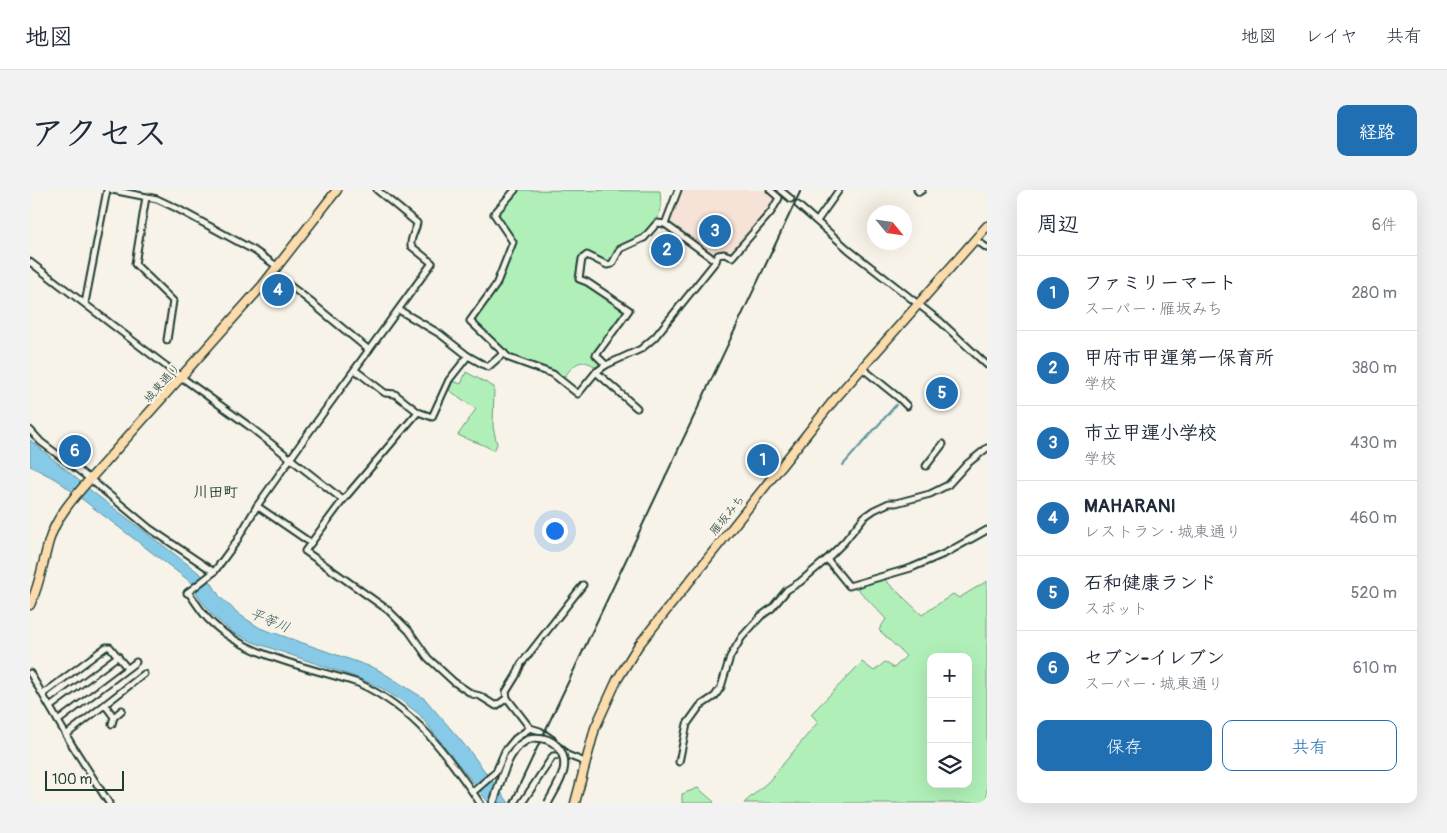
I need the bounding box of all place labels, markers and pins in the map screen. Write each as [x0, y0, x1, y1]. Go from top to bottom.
pin: 3 [699, 212, 731, 250]
pin: 2 [651, 231, 683, 269]
pin: 4 [262, 271, 294, 309]
pin: 5 [926, 374, 958, 412]
pin: 6 [59, 432, 91, 470]
pin: 1 [747, 441, 779, 479]

